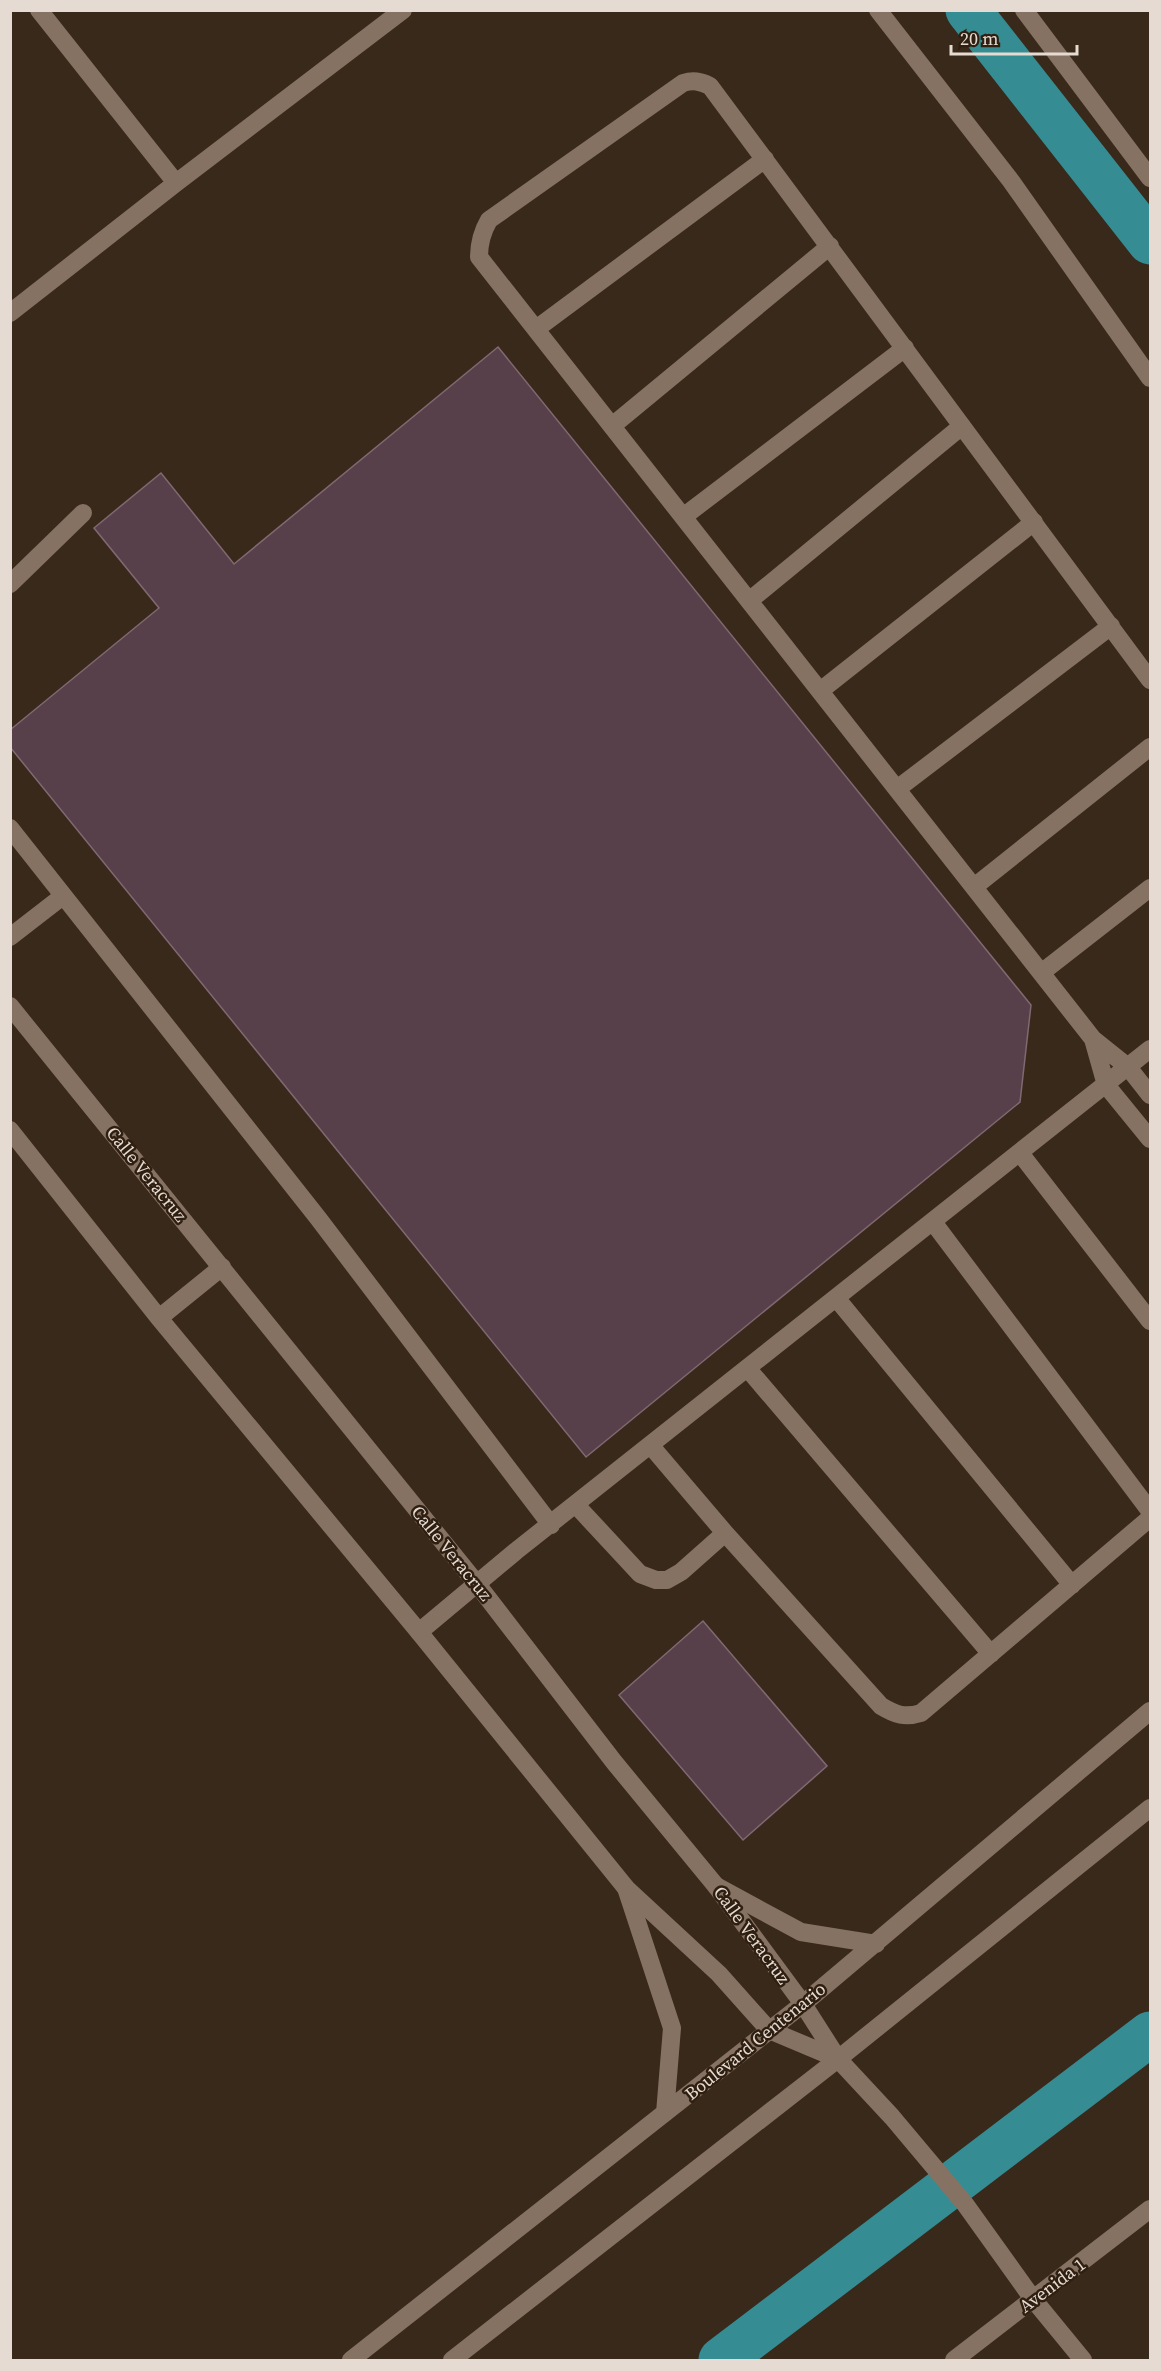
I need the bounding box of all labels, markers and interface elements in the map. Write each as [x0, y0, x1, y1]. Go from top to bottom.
scale bar [951, 18, 1077, 56]
text: 20 m [960, 26, 998, 51]
street label: Calle Veracruz [101, 1121, 193, 1227]
street label: Calle Veracruz [406, 1500, 498, 1606]
street label: Calle Veracruz [708, 1881, 796, 1989]
street label: Boulevard Centenario [679, 1976, 831, 2106]
street label: Avenida 1 [1014, 2252, 1090, 2318]

